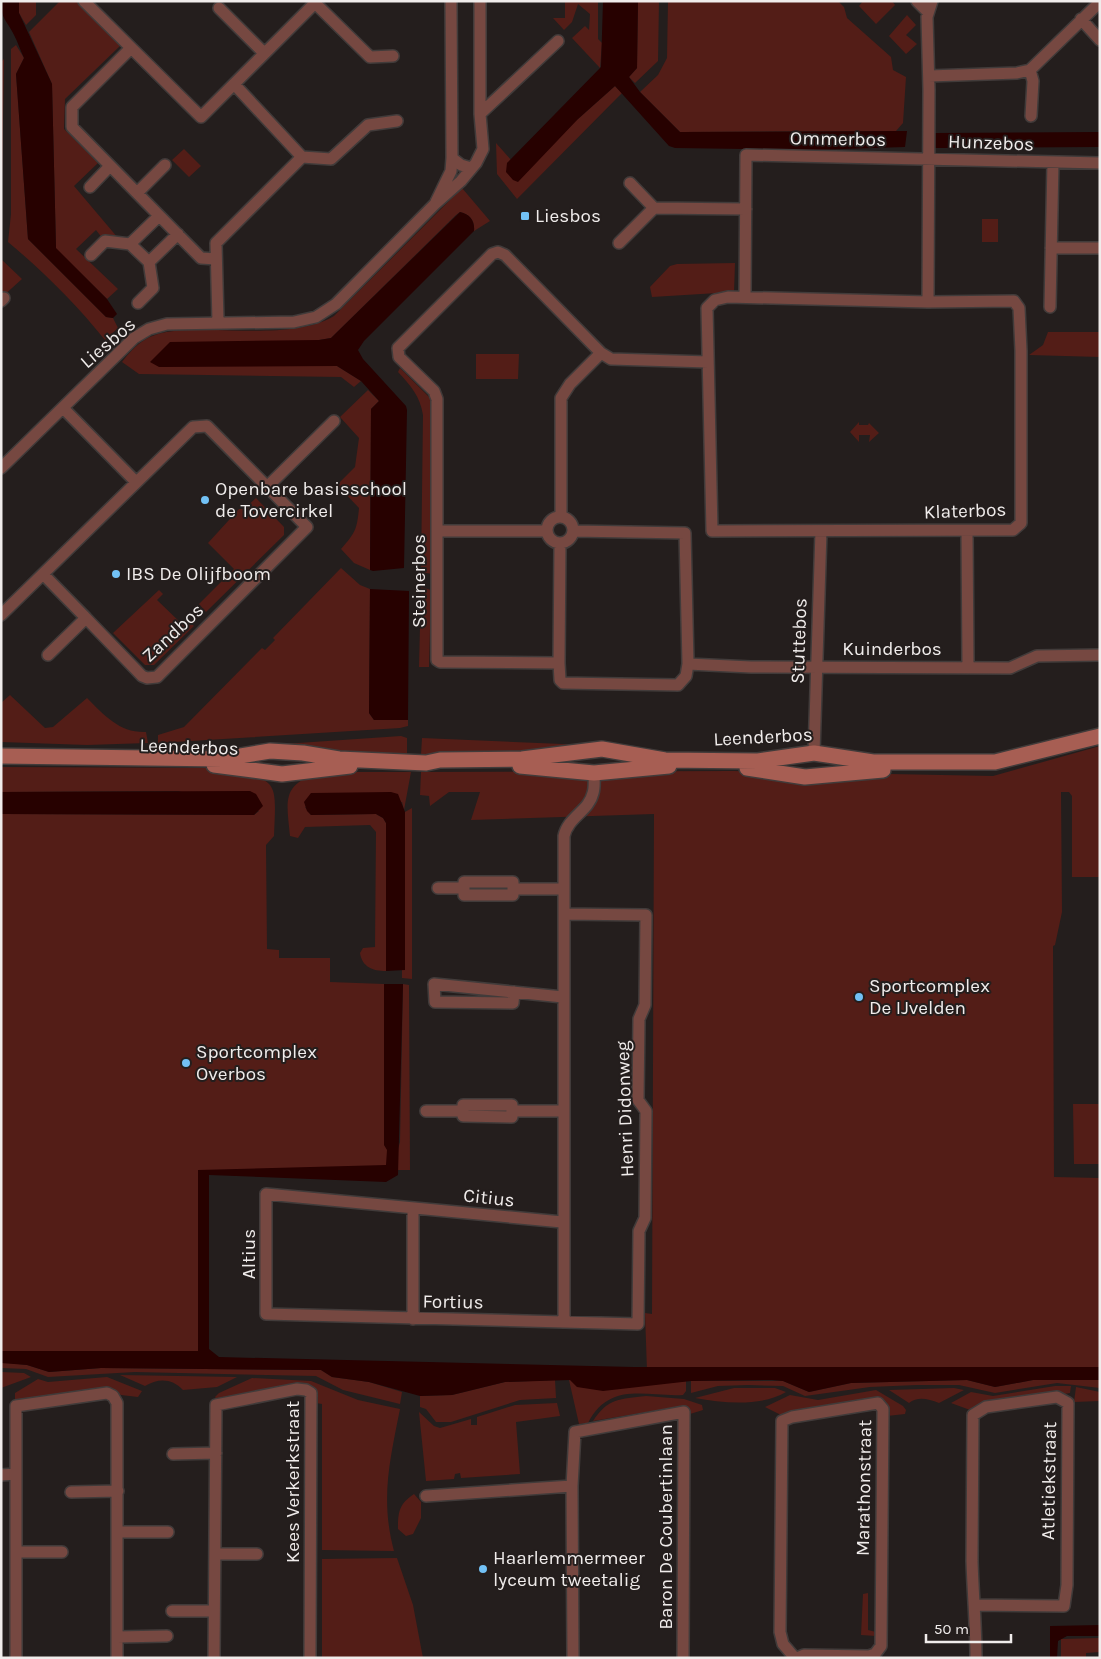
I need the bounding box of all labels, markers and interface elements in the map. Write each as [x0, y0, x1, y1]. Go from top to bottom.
street label: Ommerbos [790, 127, 886, 151]
street label: Hunzebos [948, 131, 1034, 155]
place label: Liesbos [535, 205, 601, 227]
marker: Liesbos [519, 210, 531, 222]
street label: Liesbos [76, 313, 140, 373]
place label: Openbare basisschool de Tovercirkel [215, 478, 407, 522]
marker: Openbare basisschool de Tovercirkel [199, 494, 211, 506]
street label: Klaterbos [923, 499, 1007, 523]
street label: Steinerbos [408, 534, 430, 628]
place label: IBS De Olijfboom [126, 563, 271, 585]
marker: IBS De Olijfboom [110, 568, 122, 580]
street label: Stuttebos [787, 598, 811, 684]
street label: Zandbos [138, 599, 208, 667]
street label: Kuinderbos [842, 638, 942, 660]
street label: Leenderbos [713, 723, 813, 751]
street label: Leenderbos [139, 734, 239, 760]
place label: Sportcomplex De IJvelden [869, 975, 990, 1019]
marker: Sportcomplex De IJvelden [853, 991, 865, 1003]
street label: Henri Didonweg [612, 1040, 638, 1178]
place label: Sportcomplex Overbos [196, 1041, 317, 1085]
marker: Sportcomplex Overbos [180, 1057, 192, 1069]
street label: Citius [462, 1184, 516, 1212]
street label: Altius [238, 1229, 260, 1279]
street label: Fortius [422, 1290, 484, 1314]
street label: Kees Verkerkstraat [282, 1401, 304, 1563]
street label: Marathonstraat [852, 1420, 876, 1556]
street label: Atletiekstraat [1037, 1422, 1061, 1540]
street label: Baron De Coubertinlaan [655, 1424, 677, 1630]
place label: Haarlemmermeer lyceum tweetalig [493, 1547, 645, 1591]
marker: Haarlemmermeer lyceum tweetalig [477, 1563, 489, 1575]
scale bar [926, 1612, 1011, 1644]
text: 50 m [934, 1620, 969, 1638]

